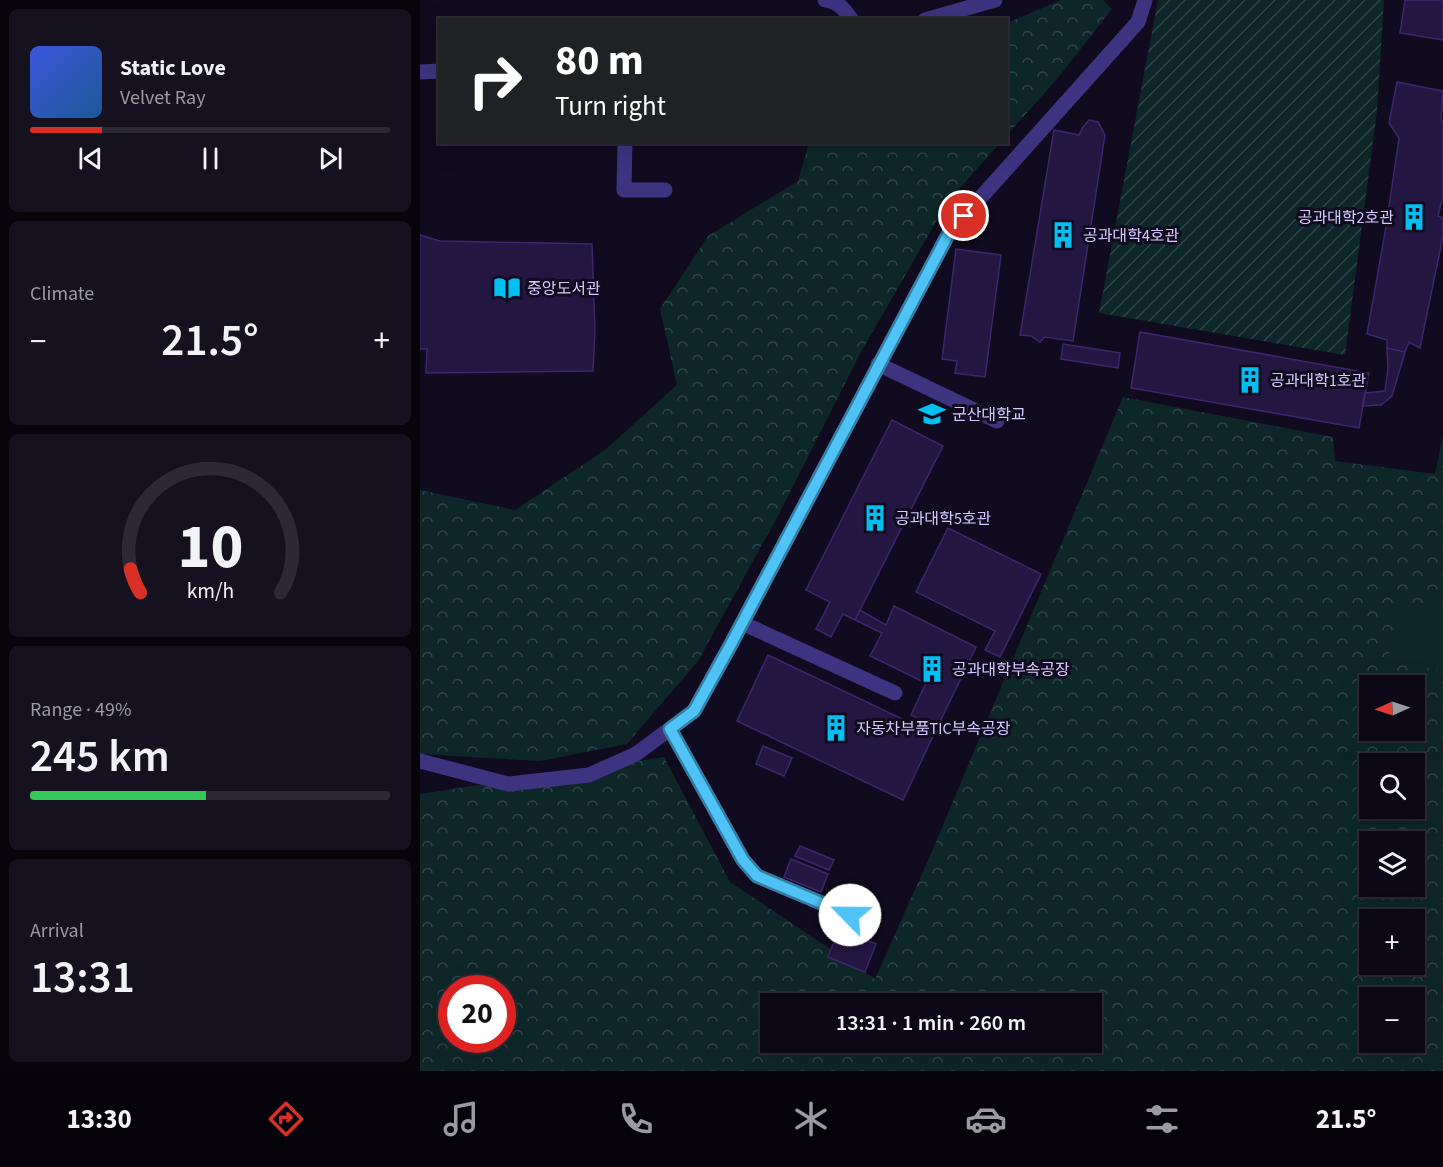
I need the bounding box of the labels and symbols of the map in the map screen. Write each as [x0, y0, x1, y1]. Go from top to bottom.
pin [938, 190, 989, 241]
building icon: 공과대학2호관 [1399, 202, 1429, 232]
place label: 공과대학2호관 [1298, 207, 1394, 229]
building icon: 공과대학4호관 [1048, 220, 1078, 250]
place label: 공과대학4호관 [1083, 225, 1180, 247]
library icon: 중앙도서관 [492, 273, 522, 303]
place label: 중앙도서관 [527, 278, 601, 300]
building icon: 공과대학1호관 [1235, 365, 1265, 395]
place label: 공과대학1호관 [1270, 370, 1367, 392]
school or university icon: 군산대학교 [917, 399, 947, 429]
place label: 군산대학교 [952, 404, 1026, 426]
building icon: 공과대학5호관 [860, 503, 890, 533]
place label: 공과대학5호관 [895, 508, 992, 530]
building icon: 공과대학부속공장 [917, 654, 947, 684]
place label: 공과대학부속공장 [952, 659, 1070, 681]
north arrow [1359, 675, 1425, 741]
building icon: 자동차부품TIC부속공장 [821, 713, 851, 743]
place label: 자동차부품TIC부속공장 [856, 718, 1011, 740]
position arrow [818, 883, 882, 947]
speed limit sign: 20 [438, 975, 516, 1053]

